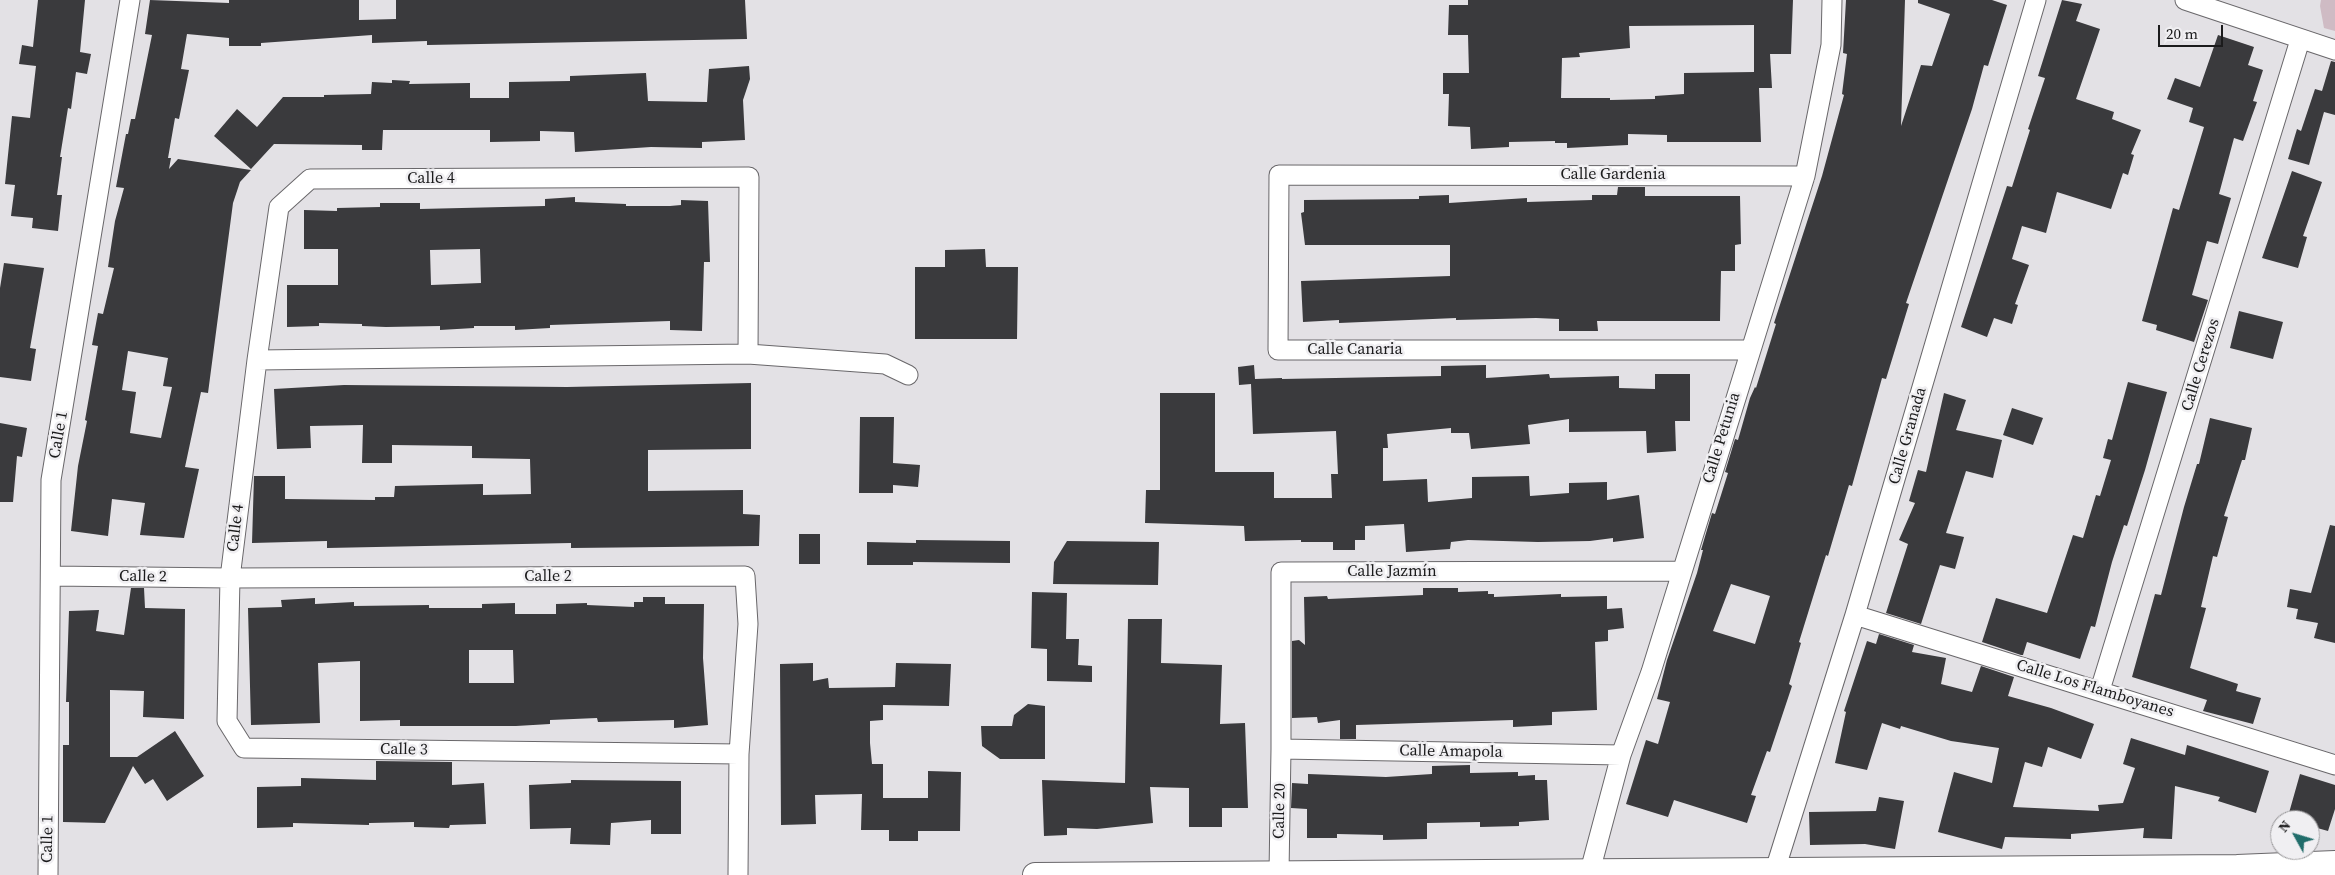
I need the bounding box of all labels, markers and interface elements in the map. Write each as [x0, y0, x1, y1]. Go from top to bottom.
scale bar [2160, 15, 2225, 47]
text: 20 m [2166, 23, 2198, 44]
street label: Calle Gardenia [1560, 165, 1666, 185]
street label: Calle 4 [407, 169, 455, 189]
street label: Calle Cerezos [2178, 316, 2224, 414]
street label: Calle Canaria [1307, 340, 1403, 360]
street label: Calle Granada [1885, 385, 1931, 487]
street label: Calle Petunia [1699, 390, 1745, 486]
street label: Calle 1 [45, 410, 73, 460]
street label: Calle 4 [224, 503, 248, 553]
street label: Calle Jazmín [1347, 562, 1437, 582]
street label: Calle 2 [119, 567, 167, 587]
street label: Calle 2 [524, 567, 572, 587]
street label: Calle Los Flamboyanes [2014, 656, 2176, 722]
street label: Calle 3 [380, 740, 428, 760]
street label: Calle Amapola [1399, 742, 1503, 762]
street label: Calle 20 [1270, 783, 1290, 839]
north arrow [2270, 810, 2320, 860]
street label: Calle 1 [38, 815, 58, 863]
text: N [2273, 816, 2295, 836]

